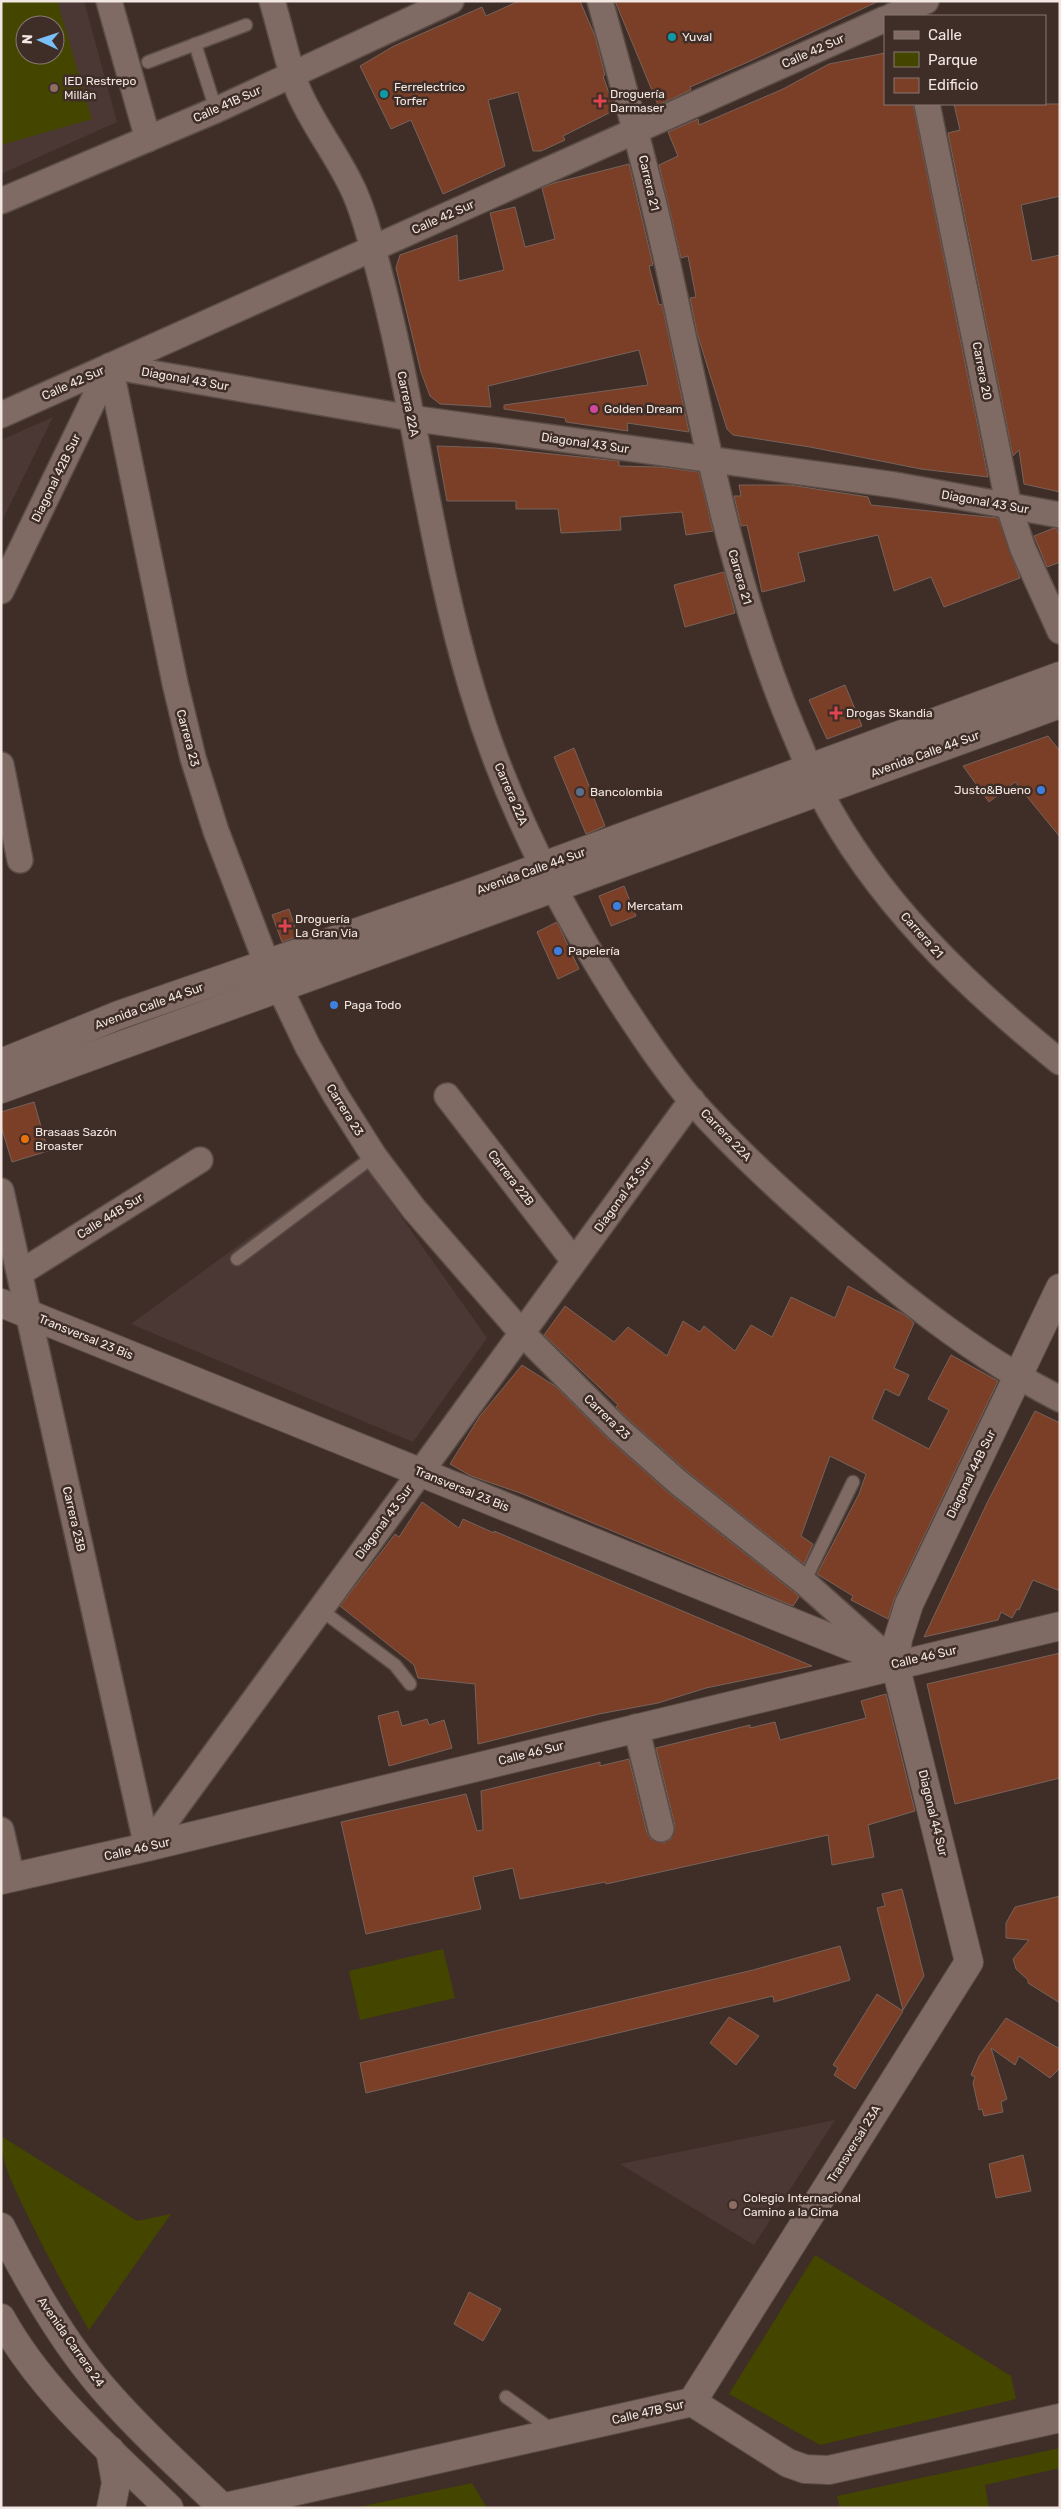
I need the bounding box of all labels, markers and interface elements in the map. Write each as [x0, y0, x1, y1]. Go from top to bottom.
north arrow [15, 15, 65, 65]
legend [884, 15, 1046, 105]
text: Calle [928, 26, 962, 44]
place label: Yuval [682, 30, 712, 44]
marker: Yuval [666, 31, 678, 43]
street label: Calle 42 Sur [780, 31, 847, 71]
text: N [19, 34, 36, 45]
text: Parque [928, 51, 978, 69]
place label: IED Restrepo Millán [64, 74, 136, 102]
text: Edificio [928, 76, 978, 94]
place label: Ferrelectrico Torfer [394, 80, 465, 108]
marker: IED Restrepo Millán [48, 82, 60, 94]
street label: Calle 41B Sur [191, 83, 263, 125]
place label: Droguería Darmaser [610, 87, 665, 115]
marker: Ferrelectrico Torfer [378, 88, 390, 100]
marker: Droguería Darmaser [594, 95, 606, 107]
street label: Carrera 21 [636, 154, 662, 212]
street label: Calle 42 Sur [410, 197, 477, 237]
street label: Carrera 20 [969, 341, 995, 401]
street label: Calle 42 Sur [40, 363, 107, 403]
street label: Diagonal 43 Sur [140, 364, 230, 394]
street label: Carrera 22A [394, 370, 422, 438]
place label: Golden Dream [604, 402, 683, 416]
marker: Golden Dream [588, 403, 600, 415]
street label: Diagonal 43 Sur [540, 430, 630, 456]
street label: Diagonal 42B Sur [29, 431, 84, 524]
street label: Diagonal 43 Sur [940, 487, 1030, 517]
street label: Carrera 21 [725, 548, 755, 606]
place label: Drogas Skandia [846, 706, 933, 720]
marker: Drogas Skandia [830, 707, 842, 719]
street label: Carrera 23 [174, 708, 202, 768]
street label: Avenida Calle 44 Sur [869, 728, 982, 780]
street label: Carrera 22A [492, 761, 530, 827]
place label: Justo&Bueno [954, 783, 1031, 797]
marker: Justo&Bueno [1035, 784, 1047, 796]
place label: Bancolombia [590, 785, 663, 799]
marker: Bancolombia [574, 786, 586, 798]
street label: Avenida Calle 44 Sur [475, 845, 588, 897]
place label: Mercatam [627, 899, 683, 913]
marker: Mercatam [611, 900, 623, 912]
street label: Carrera 21 [898, 909, 946, 961]
place label: Droguería La Gran Via [295, 912, 358, 940]
marker: Droguería La Gran Via [279, 920, 291, 932]
place label: Papelería [568, 944, 620, 958]
marker: Papelería [552, 945, 564, 957]
street label: Avenida Calle 44 Sur [93, 980, 206, 1032]
place label: Paga Todo [344, 998, 401, 1012]
marker: Paga Todo [328, 999, 340, 1011]
street label: Carrera 23 [324, 1081, 366, 1139]
street label: Carrera 22A [698, 1106, 754, 1164]
place label: Brasaas Sazón Broaster [35, 1125, 117, 1153]
marker: Brasaas Sazón Broaster [19, 1133, 31, 1145]
street label: Carrera 22B [485, 1147, 537, 1209]
street label: Diagonal 43 Sur [591, 1155, 655, 1235]
street label: Calle 44B Sur [74, 1190, 146, 1242]
street label: Transversal 23 Bis [37, 1312, 135, 1362]
street label: Carrera 23 [581, 1392, 633, 1442]
street label: Diagonal 44B Sur [944, 1427, 999, 1521]
street label: Transversal 23 Bis [413, 1464, 511, 1514]
street label: Diagonal 43 Sur [352, 1482, 416, 1562]
street label: Carrera 23B [60, 1485, 88, 1553]
street label: Calle 46 Sur [890, 1643, 959, 1671]
street label: Calle 46 Sur [497, 1738, 566, 1768]
street label: Diagonal 44 Sur [915, 1768, 951, 1858]
street label: Calle 46 Sur [103, 1835, 172, 1863]
street label: Transversal 23A [825, 2103, 883, 2185]
place label: Colegio Internacional Camino a la Cima [743, 2191, 861, 2219]
marker: Colegio Internacional Camino a la Cima [727, 2199, 739, 2211]
street label: Avenida Carrera 24 [35, 2294, 108, 2390]
street label: Calle 47B Sur [611, 2397, 686, 2427]

